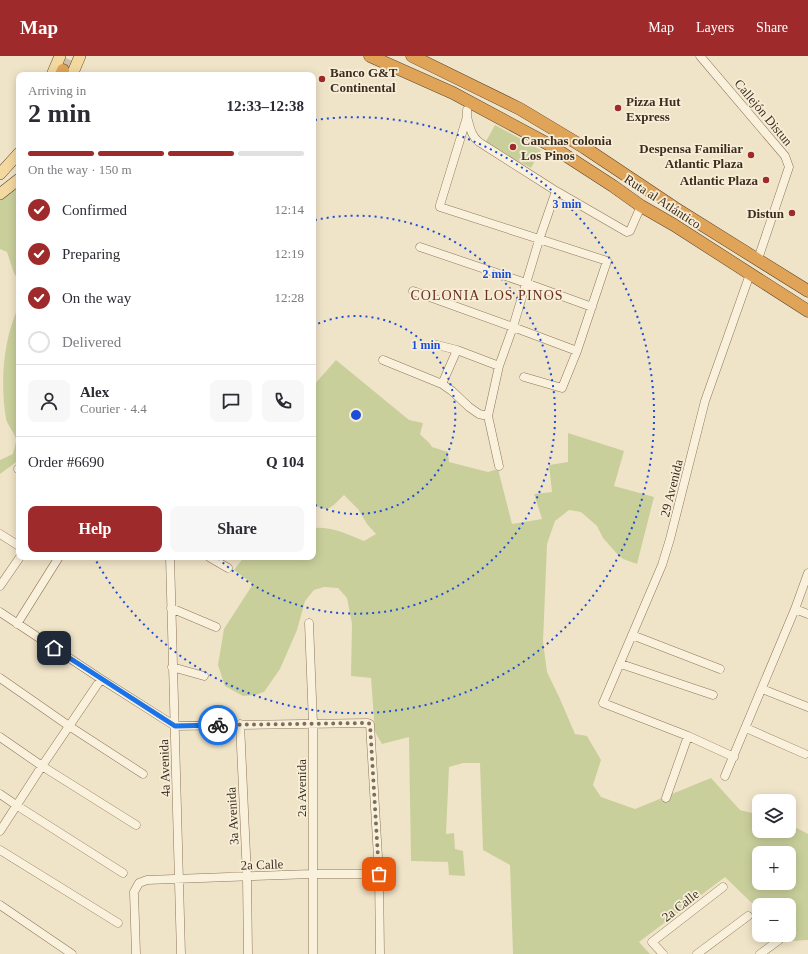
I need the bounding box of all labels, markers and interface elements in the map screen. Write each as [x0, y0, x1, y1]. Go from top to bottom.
text: Map [20, 17, 58, 38]
text: Map [648, 20, 674, 35]
text: Layers [696, 20, 734, 35]
text: Share [756, 20, 788, 35]
place label: Banco G&T Continental [330, 65, 398, 95]
marker: Banco G&T Continental [317, 74, 327, 84]
street label: Callejón Distun [732, 76, 796, 149]
text: Arriving in [28, 83, 86, 98]
place label: Pizza Hut Express [626, 94, 681, 124]
text: 12:33–12:38 [227, 98, 304, 114]
text: 2 min [28, 99, 91, 128]
marker: Pizza Hut Express [613, 103, 623, 113]
place label: Canchas colonia Los Pinos [521, 133, 612, 163]
place label: Despensa Familiar Atlantic Plaza [639, 141, 743, 171]
marker: Canchas colonia Los Pinos [508, 142, 518, 152]
marker: Despensa Familiar Atlantic Plaza [746, 150, 756, 160]
text: On the way · 150 m [28, 162, 132, 177]
street label: Ruta al Atlántico [622, 171, 704, 232]
place label: Atlantic Plaza [680, 173, 758, 188]
marker: Atlantic Plaza [761, 175, 771, 185]
text: 3 min [552, 197, 582, 211]
icon: check [28, 199, 50, 221]
text: Confirmed [62, 202, 127, 218]
text: 12:14 [274, 202, 304, 217]
place label: Distun [747, 206, 785, 221]
marker: Distun [787, 208, 797, 218]
icon: check [28, 243, 50, 265]
text: Preparing [62, 246, 120, 262]
text: 12:19 [274, 246, 304, 261]
text: 2 min [482, 267, 512, 281]
icon: check [28, 287, 50, 309]
district label: COLONIA LOS PINOS [410, 288, 564, 303]
text: On the way [62, 290, 131, 306]
text: 12:28 [274, 290, 304, 305]
text: Delivered [62, 334, 121, 350]
text: 1 min [411, 338, 441, 352]
button: person [28, 380, 70, 422]
button: chat [210, 380, 252, 422]
button: phone [262, 380, 304, 422]
text: Alex [80, 384, 109, 400]
text: Courier · 4.4 [80, 401, 147, 416]
centre of rings [349, 408, 363, 422]
text: Order #6690 [28, 454, 104, 470]
text: Q 104 [266, 454, 304, 470]
street label: 29 Avenida [657, 458, 686, 518]
button: Help [28, 506, 162, 552]
button: Share [170, 506, 304, 552]
pin [37, 631, 71, 665]
icon: home [43, 637, 65, 659]
courier [198, 705, 238, 745]
icon: bike [207, 714, 229, 736]
street label: 4a Avenida [156, 739, 173, 797]
street label: 2a Avenida [294, 759, 309, 817]
street label: 3a Avenida [223, 786, 242, 845]
map controls [752, 794, 796, 942]
button: layers [752, 794, 796, 838]
button: + [752, 846, 796, 890]
street label: 2a Calle [240, 856, 284, 873]
pin [362, 857, 396, 891]
icon: bag [368, 863, 390, 885]
street label: 2a Calle [659, 886, 702, 925]
button: − [752, 898, 796, 942]

